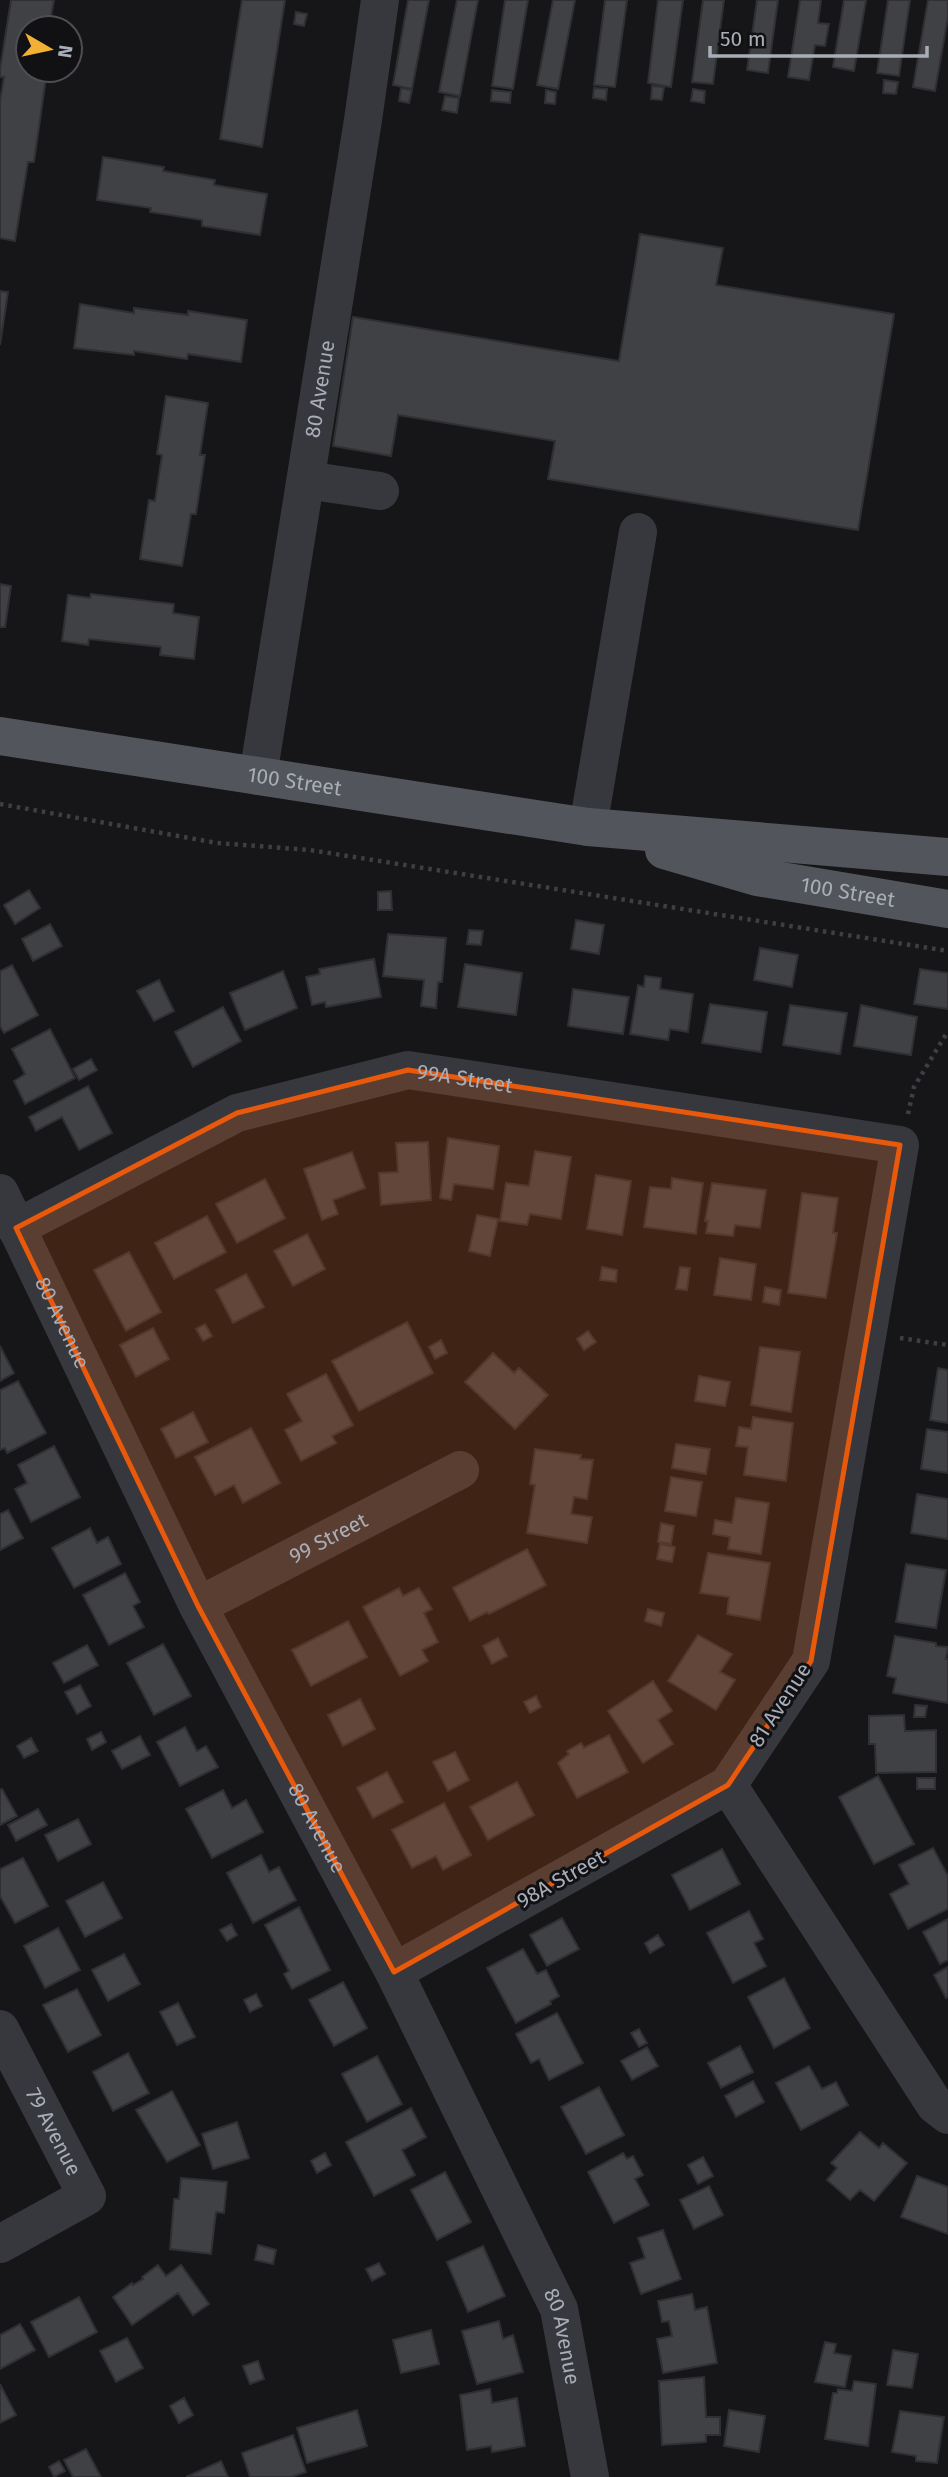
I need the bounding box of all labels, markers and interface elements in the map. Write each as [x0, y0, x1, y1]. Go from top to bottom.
north arrow [14, 14, 84, 84]
scale bar [710, 14, 927, 58]
text: 50 m [720, 26, 766, 52]
text: N [53, 44, 78, 60]
street label: 80 Avenue [299, 338, 341, 440]
street label: 100 Street [245, 761, 344, 802]
street label: 100 Street [799, 872, 897, 913]
street label: 99A Street [415, 1059, 515, 1099]
street label: 80 Avenue [29, 1273, 95, 1373]
street label: 99 Street [285, 1507, 372, 1569]
street label: 81 Avenue [743, 1658, 817, 1752]
street label: 80 Avenue [282, 1779, 352, 1878]
street label: 98A Street [512, 1844, 610, 1914]
street label: 79 Avenue [20, 2084, 87, 2180]
street label: 80 Avenue [538, 2284, 586, 2387]

